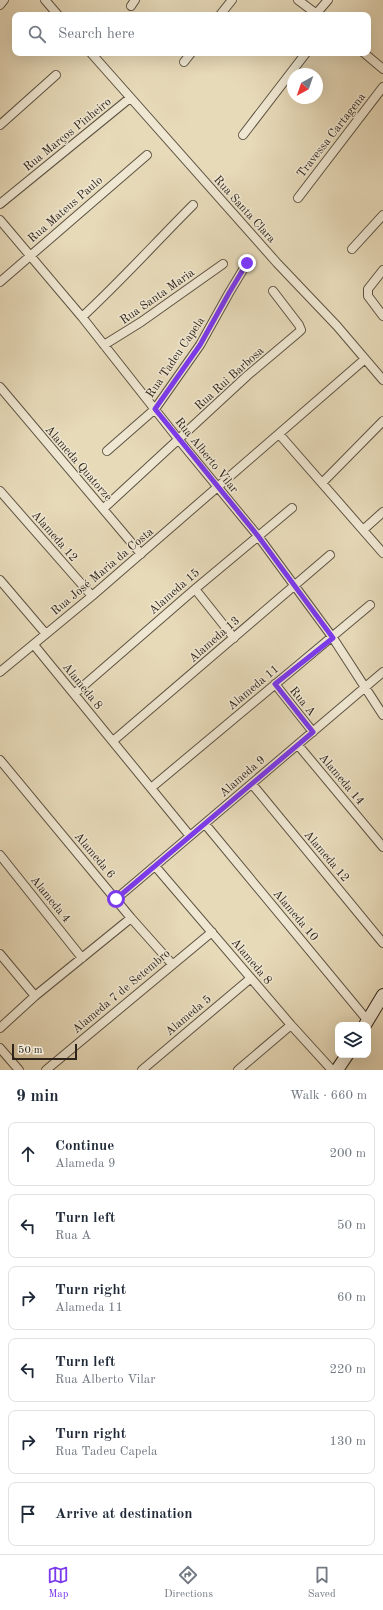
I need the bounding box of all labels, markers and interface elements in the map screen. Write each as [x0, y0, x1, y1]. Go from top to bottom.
search box [12, 12, 371, 56]
icon: search [26, 23, 48, 45]
text: Search here [58, 27, 135, 42]
north arrow [287, 68, 323, 104]
street label: Travessa Cartagena [295, 91, 368, 180]
street label: Rua Marços Pinheiro [21, 96, 114, 174]
street label: Rua Mateus Paulo [26, 174, 105, 245]
street label: Rua Santa Clara [211, 174, 277, 246]
route end [238, 254, 256, 272]
street label: Rua Santa Maria [118, 267, 197, 327]
street label: Rua Tadeu Capela [144, 315, 207, 400]
street label: Rua Rui Barbosa [193, 345, 267, 413]
street label: Rua Alberto Vilar [172, 416, 240, 496]
street label: Alameda Quatorze [42, 424, 114, 504]
street label: Alameda 12 [29, 509, 79, 564]
street label: Rua José Maria da Costa [49, 526, 156, 618]
street label: Alameda 15 [146, 566, 202, 617]
street label: Alameda 13 [187, 615, 242, 665]
street label: Alameda 8 [60, 661, 104, 712]
street label: Alameda 11 [226, 663, 282, 713]
street label: Rua A [287, 685, 317, 718]
street label: Alameda 14 [316, 752, 366, 808]
street label: Alameda 9 [218, 754, 268, 800]
street label: Alameda 12 [301, 829, 351, 885]
street label: Alameda 6 [72, 830, 117, 881]
street label: Alameda 4 [28, 874, 72, 925]
street label: Alameda 10 [270, 888, 320, 944]
route start [107, 890, 125, 908]
street label: Alameda 8 [229, 936, 274, 987]
street label: Alameda 7 de Setembro [70, 947, 173, 1036]
street label: Alameda 5 [163, 992, 214, 1038]
map controls [335, 1022, 371, 1058]
button: layers [335, 1022, 371, 1058]
scale bar [12, 1042, 77, 1061]
text: 50 m [18, 1045, 43, 1056]
text: 9 min [16, 1088, 59, 1105]
text: Walk · 660 m [290, 1089, 367, 1102]
text: Continue [55, 1139, 114, 1154]
icon: ahead [17, 1143, 39, 1165]
text: 200 m [329, 1147, 366, 1160]
text: Alameda 9 [55, 1157, 116, 1170]
text: Turn left [55, 1211, 115, 1226]
icon: left [17, 1215, 39, 1237]
text: 50 m [337, 1219, 366, 1232]
text: Rua A [55, 1229, 91, 1242]
text: Turn right [55, 1283, 126, 1298]
icon: right [17, 1287, 39, 1309]
text: 60 m [337, 1291, 366, 1304]
text: Alameda 11 [55, 1301, 123, 1314]
text: Turn left [55, 1355, 115, 1370]
icon: left [17, 1359, 39, 1381]
text: 220 m [329, 1363, 366, 1376]
text: Rua Alberto Vilar [55, 1373, 156, 1386]
text: Turn right [55, 1427, 126, 1442]
icon: right [17, 1431, 39, 1453]
text: 130 m [329, 1435, 366, 1448]
text: Rua Tadeu Capela [55, 1445, 157, 1458]
icon: arrive [17, 1503, 39, 1525]
text: Arrive at destination [55, 1507, 193, 1522]
tab: Map [47, 1564, 69, 1602]
tab: Directions [164, 1564, 213, 1602]
tab: Saved [308, 1564, 336, 1602]

